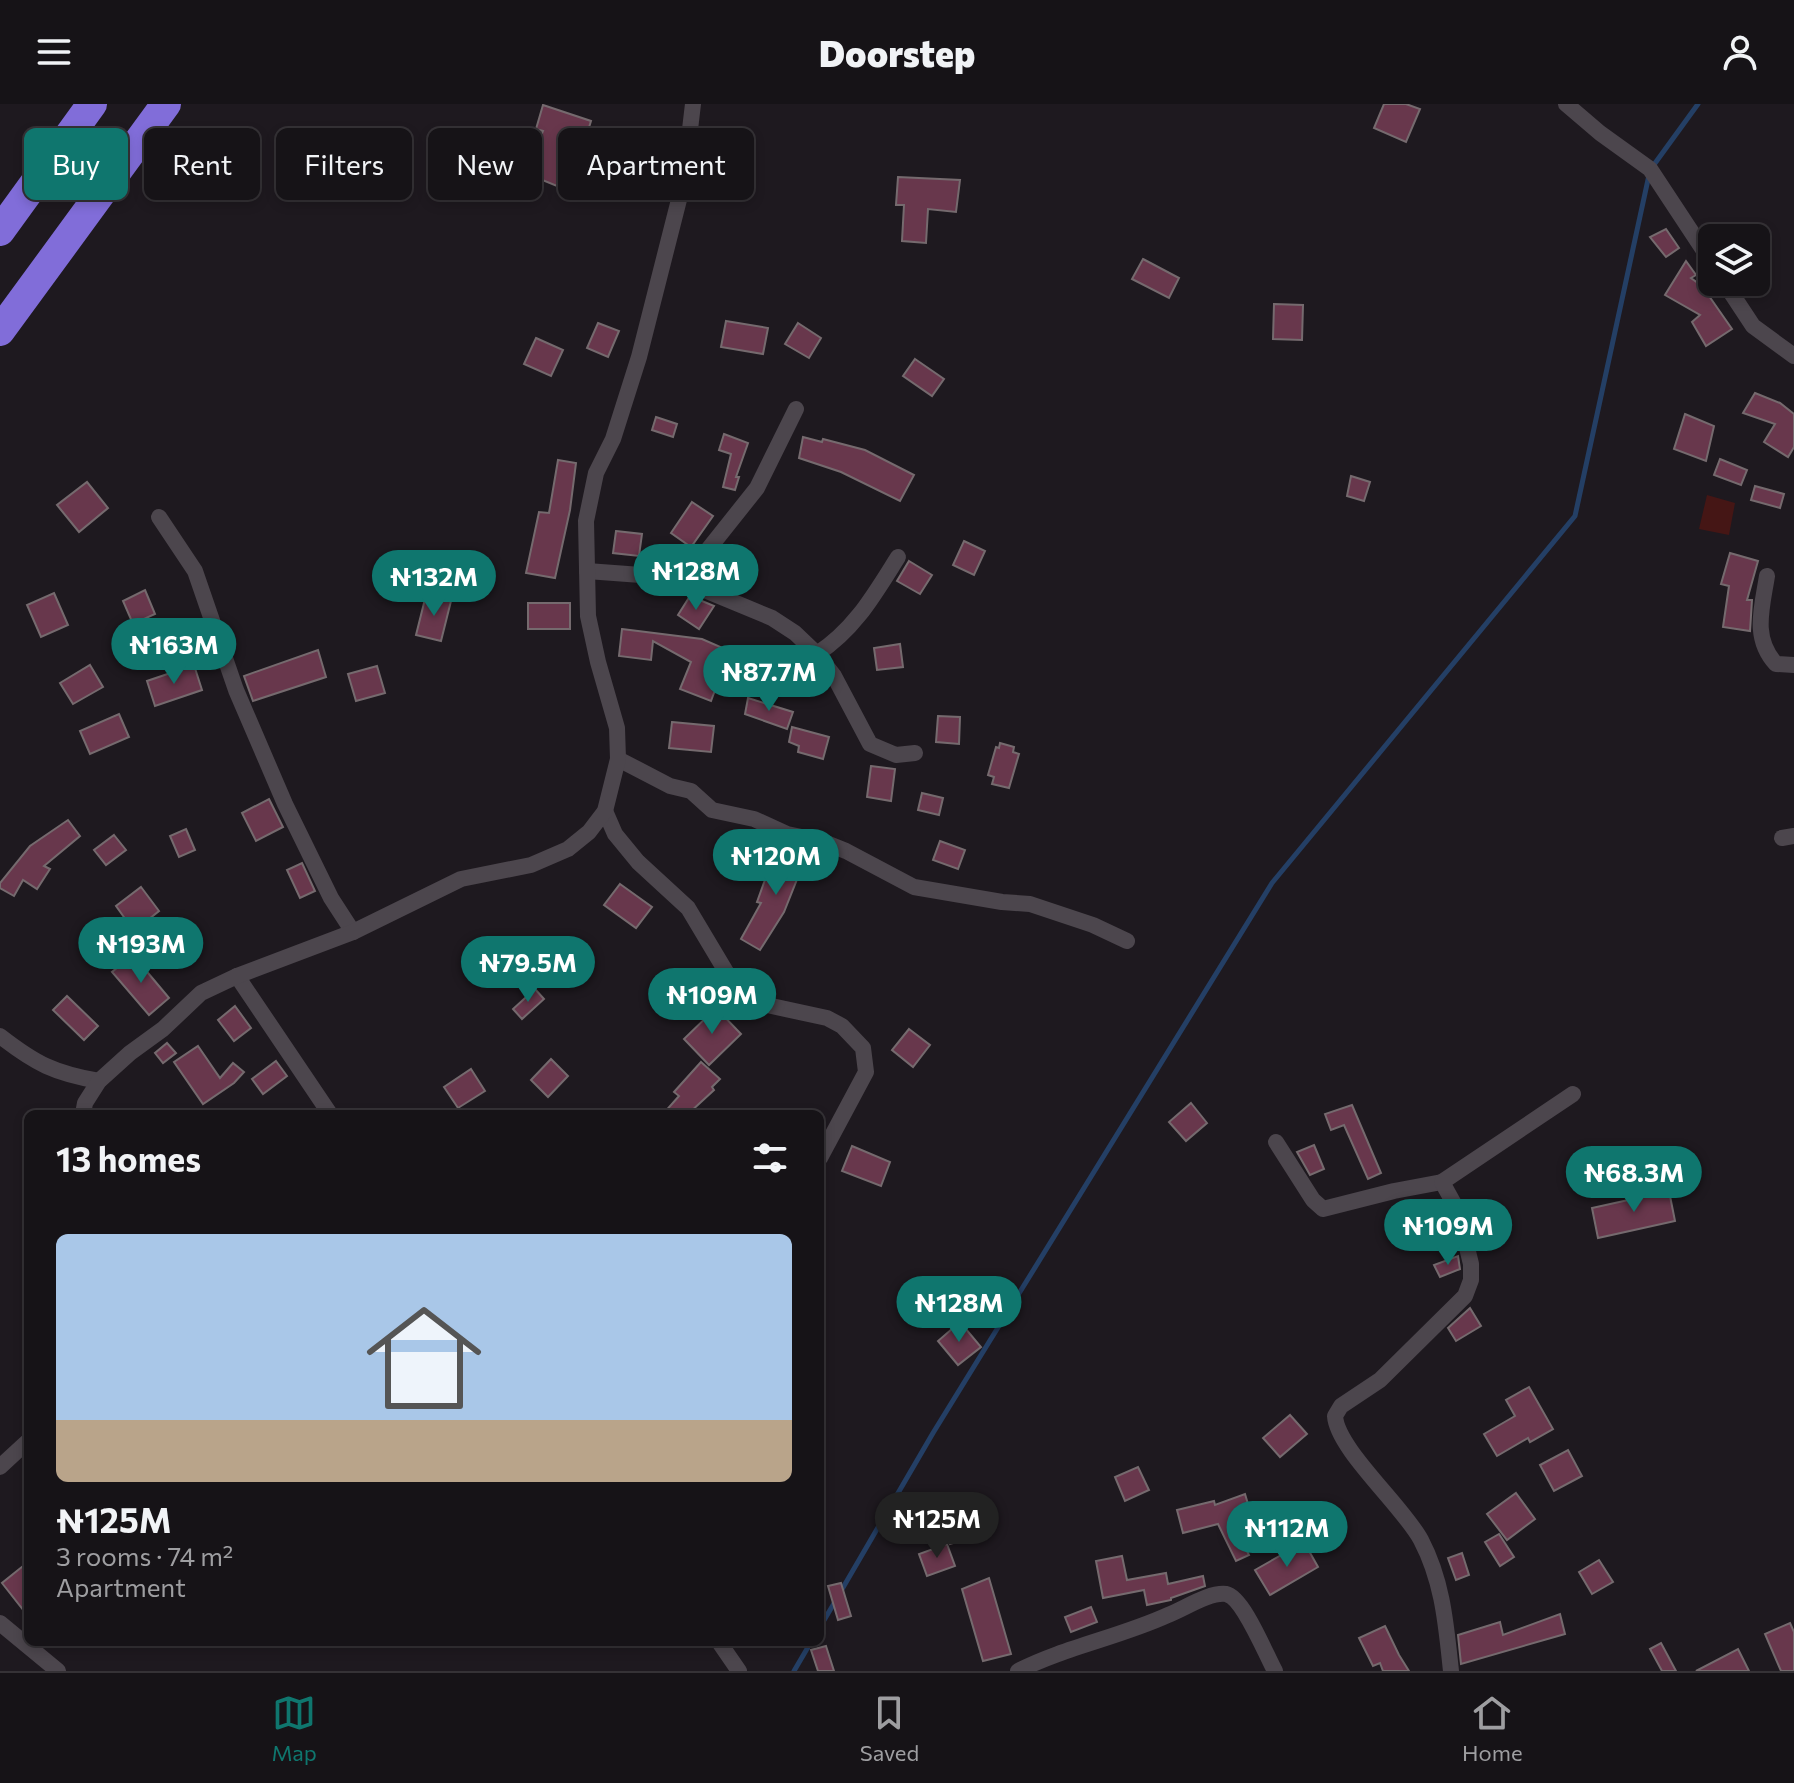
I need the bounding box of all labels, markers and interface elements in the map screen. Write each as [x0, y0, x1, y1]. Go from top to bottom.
icon: menu [32, 30, 76, 74]
text: Doorstep [819, 30, 975, 74]
icon: person [1718, 30, 1762, 74]
chip: Buy [24, 128, 128, 200]
chip: Rent [144, 128, 260, 200]
chip: Filters [276, 128, 412, 200]
chip: New [428, 128, 542, 200]
chip: Apartment [558, 128, 754, 200]
map controls [1698, 224, 1770, 296]
button: layers [1698, 224, 1770, 296]
pin: ₦128M [640, 544, 752, 612]
pin: ₦132M [378, 550, 490, 618]
text: ₦128M [651, 554, 741, 585]
text: ₦132M [390, 560, 478, 591]
pin: ₦163M [118, 618, 230, 686]
text: ₦163M [129, 628, 219, 659]
pin: ₦87.7M [704, 645, 834, 713]
text: ₦87.7M [721, 655, 817, 686]
pin: ₦120M [720, 829, 832, 897]
text: ₦120M [731, 839, 821, 870]
pin: ₦193M [85, 917, 197, 985]
text: ₦193M [96, 927, 186, 958]
pin: ₦79.5M [463, 936, 593, 1004]
text: ₦79.5M [479, 946, 577, 977]
pin: ₦109M [656, 968, 768, 1036]
text: ₦109M [666, 978, 758, 1009]
icon: filters [748, 1136, 792, 1180]
text: 13 homes [56, 1137, 201, 1179]
pin: ₦68.3M [1569, 1146, 1699, 1214]
text: ₦68.3M [1584, 1156, 1684, 1187]
pin: ₦109M [1392, 1199, 1504, 1267]
text: ₦109M [1402, 1209, 1494, 1240]
pin: ₦128M [903, 1276, 1015, 1344]
icon: home [352, 1286, 496, 1430]
text: ₦128M [914, 1286, 1004, 1317]
pin: ₦125M [881, 1492, 993, 1560]
text: ₦125M [56, 1498, 171, 1540]
pin: ₦112M [1231, 1501, 1343, 1569]
text: ₦125M [893, 1502, 981, 1533]
text: ₦112M [1245, 1511, 1329, 1542]
text: 3 rooms · 74 m² [56, 1540, 233, 1571]
text: Apartment [56, 1571, 186, 1602]
tab: Map [271, 1691, 317, 1766]
tab: Saved [860, 1691, 919, 1766]
tab: Home [1462, 1691, 1523, 1766]

